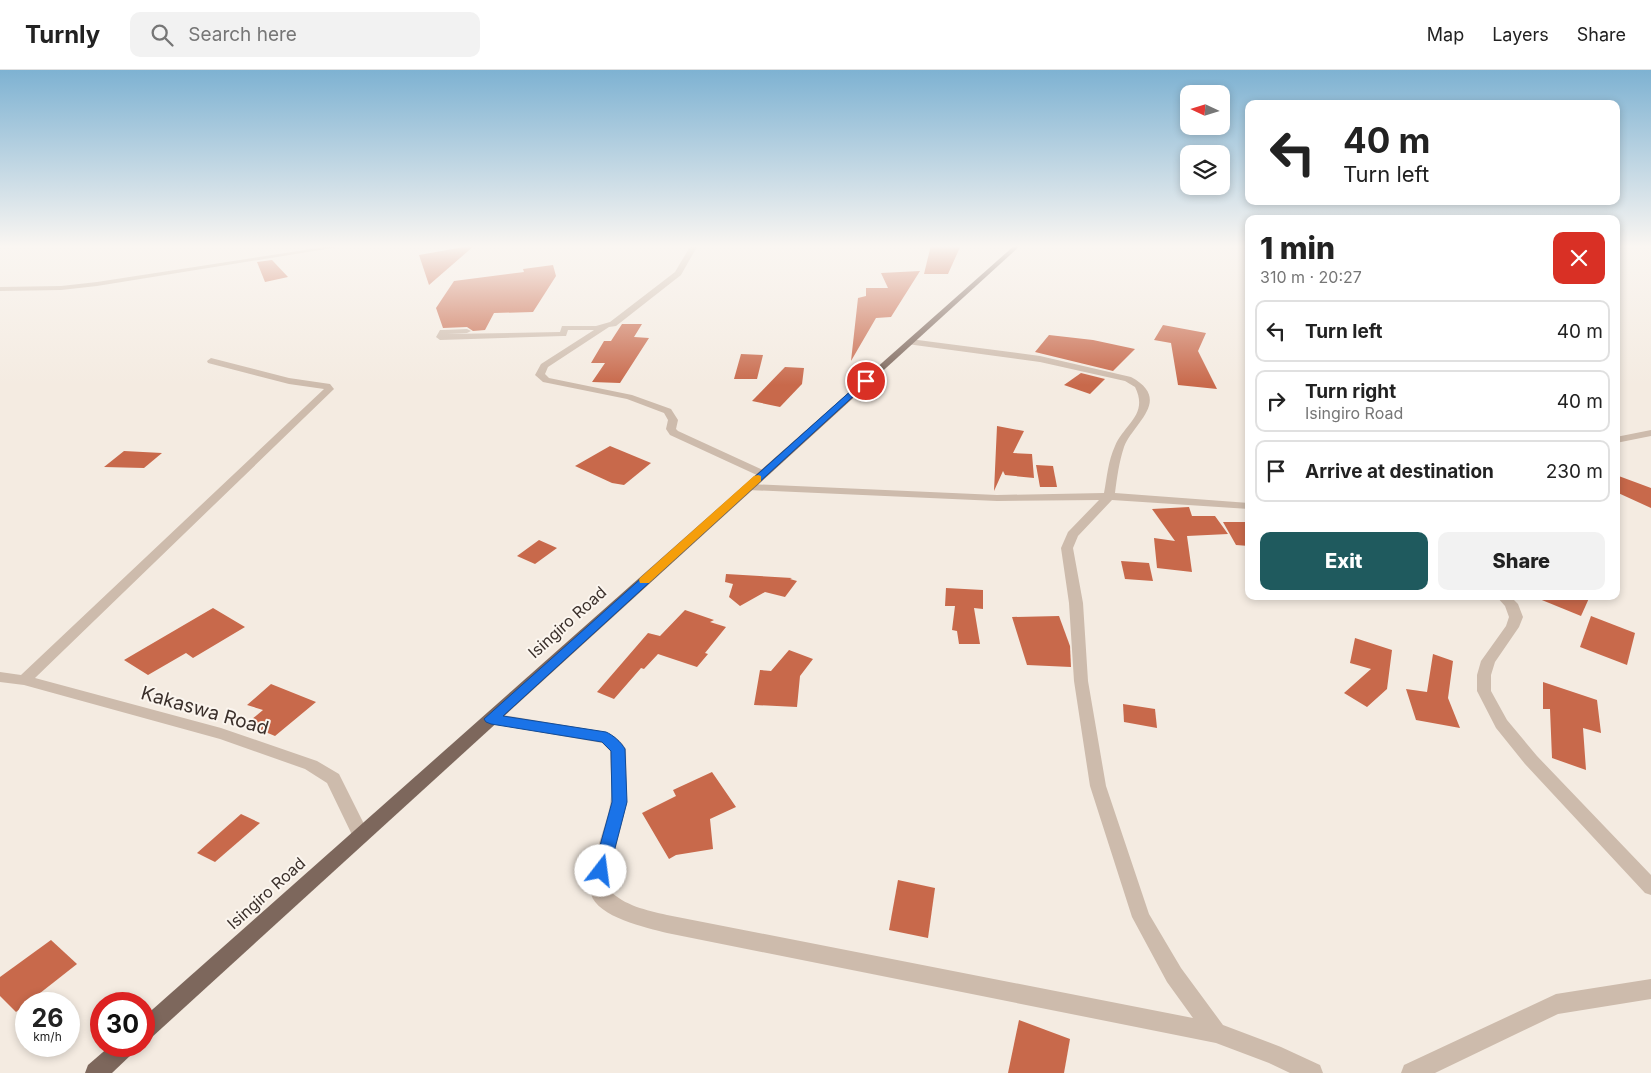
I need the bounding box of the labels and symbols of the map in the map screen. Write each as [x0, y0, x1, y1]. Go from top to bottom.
north arrow [1180, 85, 1230, 135]
pin [845, 360, 887, 402]
street label: Isingiro Road [524, 582, 610, 662]
street label: Kakaswa Road [138, 681, 271, 740]
position arrow [574, 844, 626, 896]
street label: Isingiro Road [223, 853, 309, 933]
speed limit sign: 30 [90, 992, 155, 1057]

